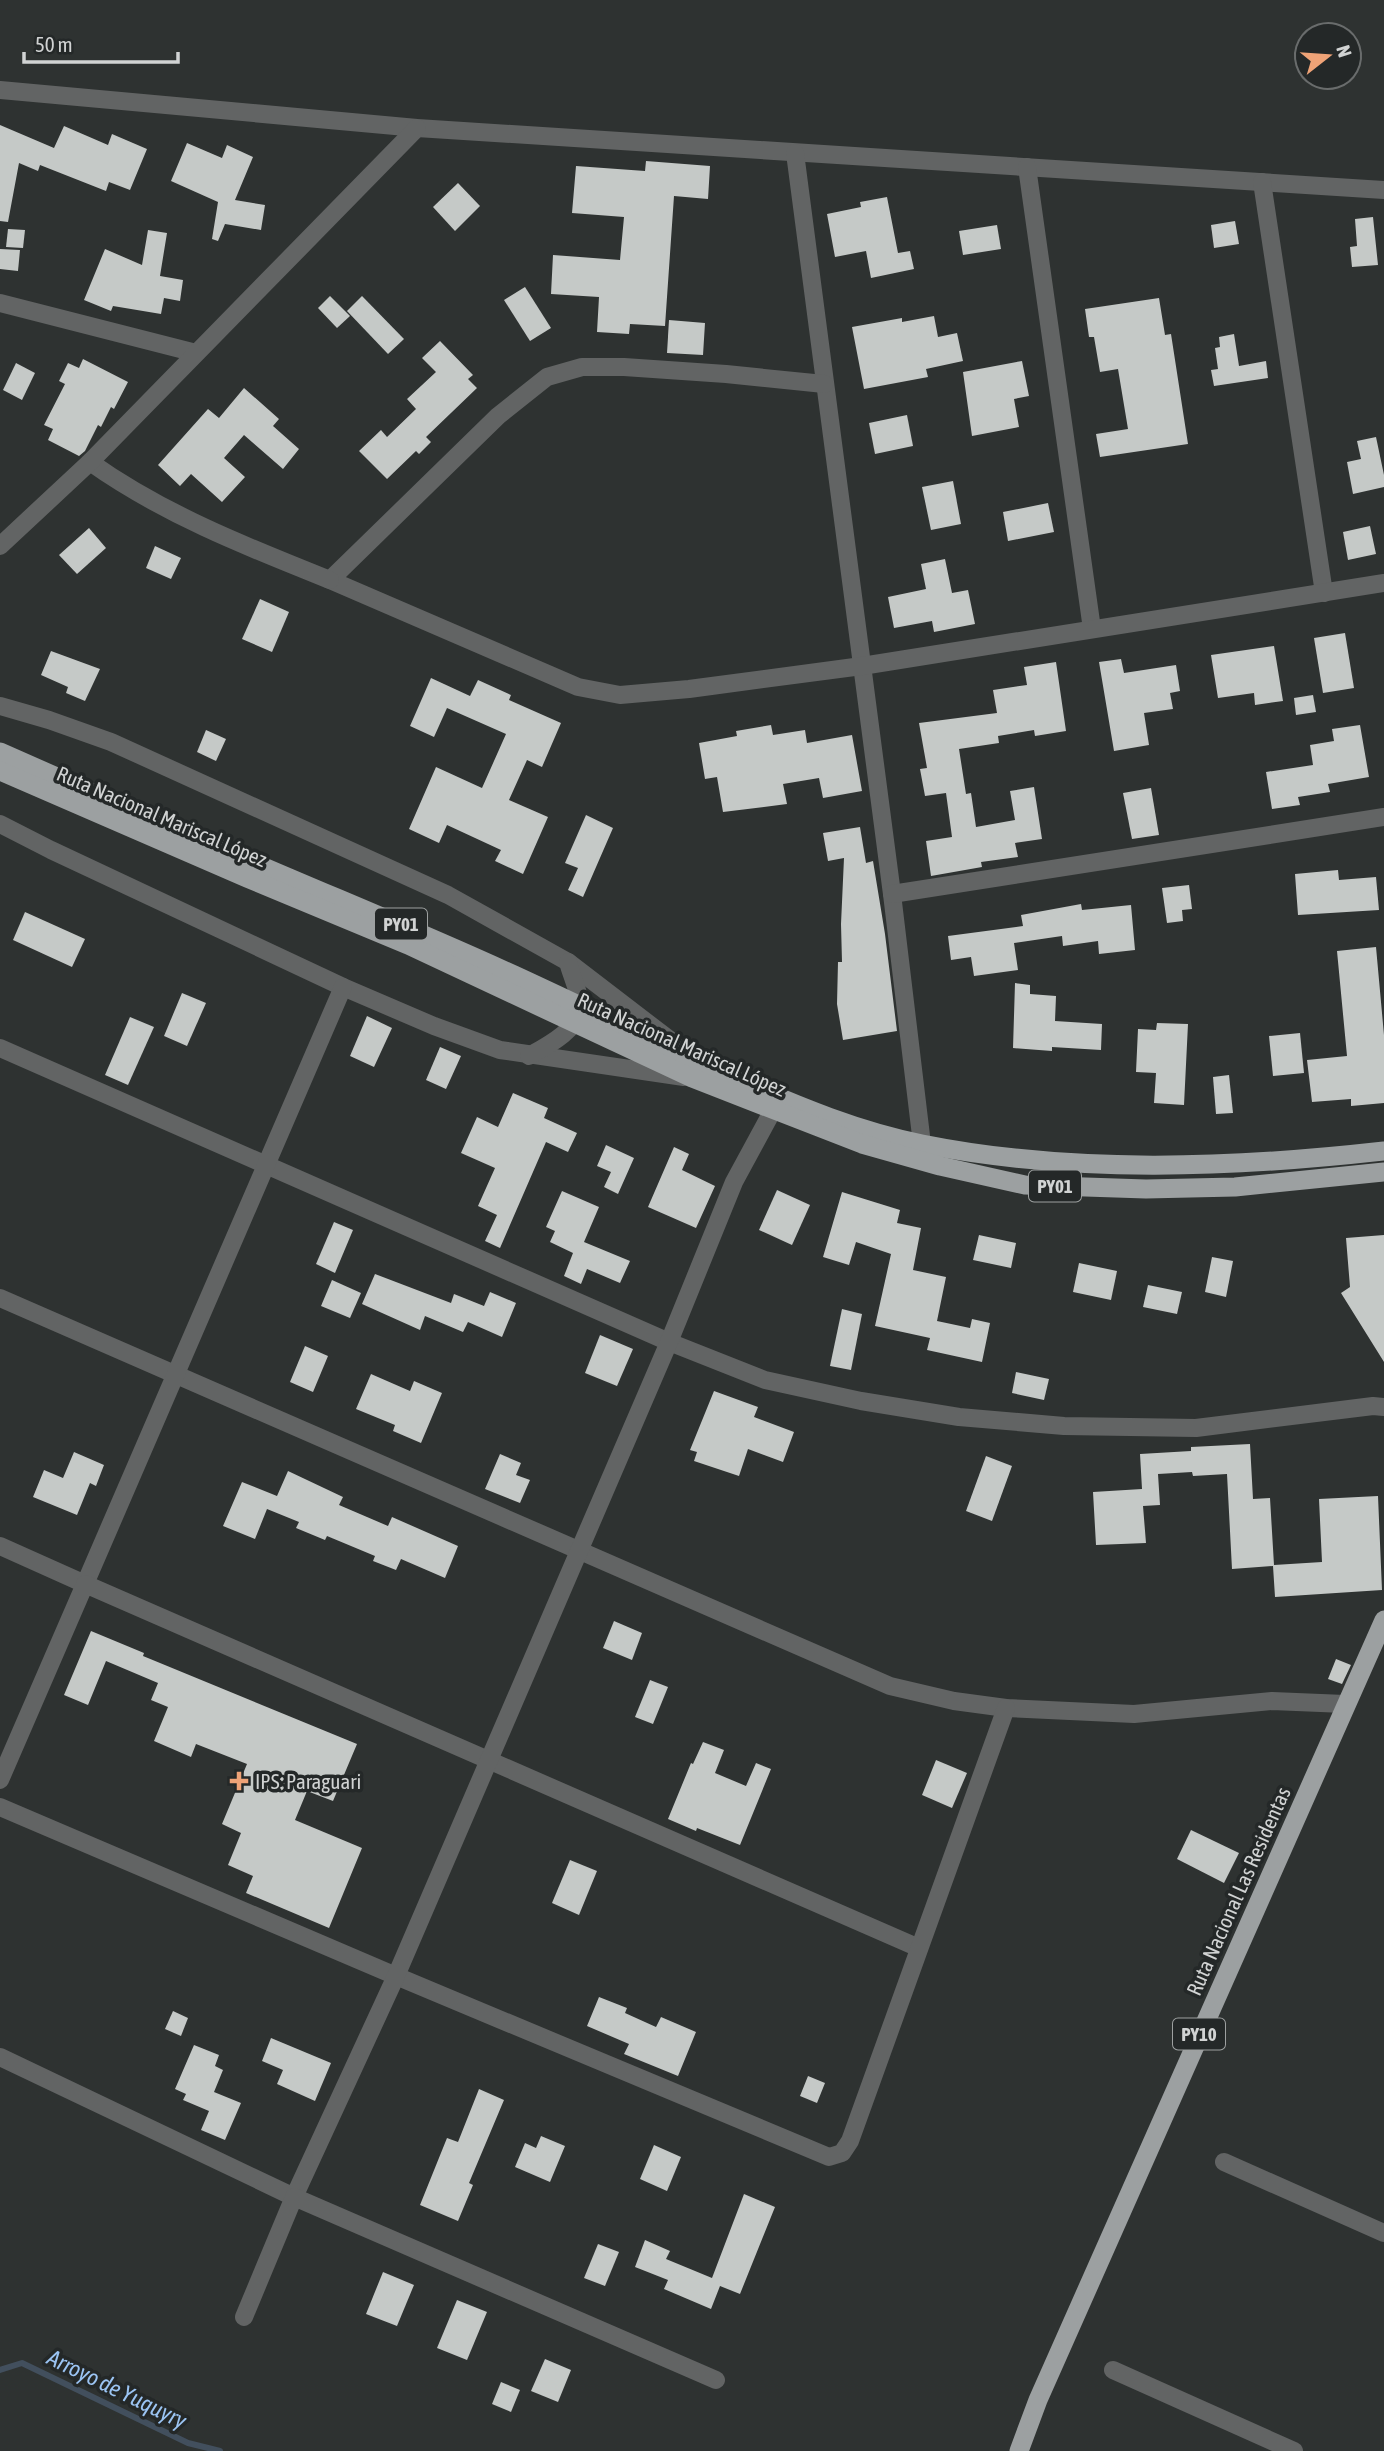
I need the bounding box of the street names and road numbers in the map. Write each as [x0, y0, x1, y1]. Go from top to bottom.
street label: Ruta Nacional Mariscal López [53, 761, 271, 871]
road number: PY01 [375, 908, 427, 940]
street label: Ruta Nacional Mariscal López [574, 987, 790, 1101]
road number: PY01 [1029, 1170, 1081, 1202]
street label: Ruta Nacional Las Residentas [1181, 1783, 1295, 1999]
road number: PY10 [1173, 2018, 1225, 2050]

